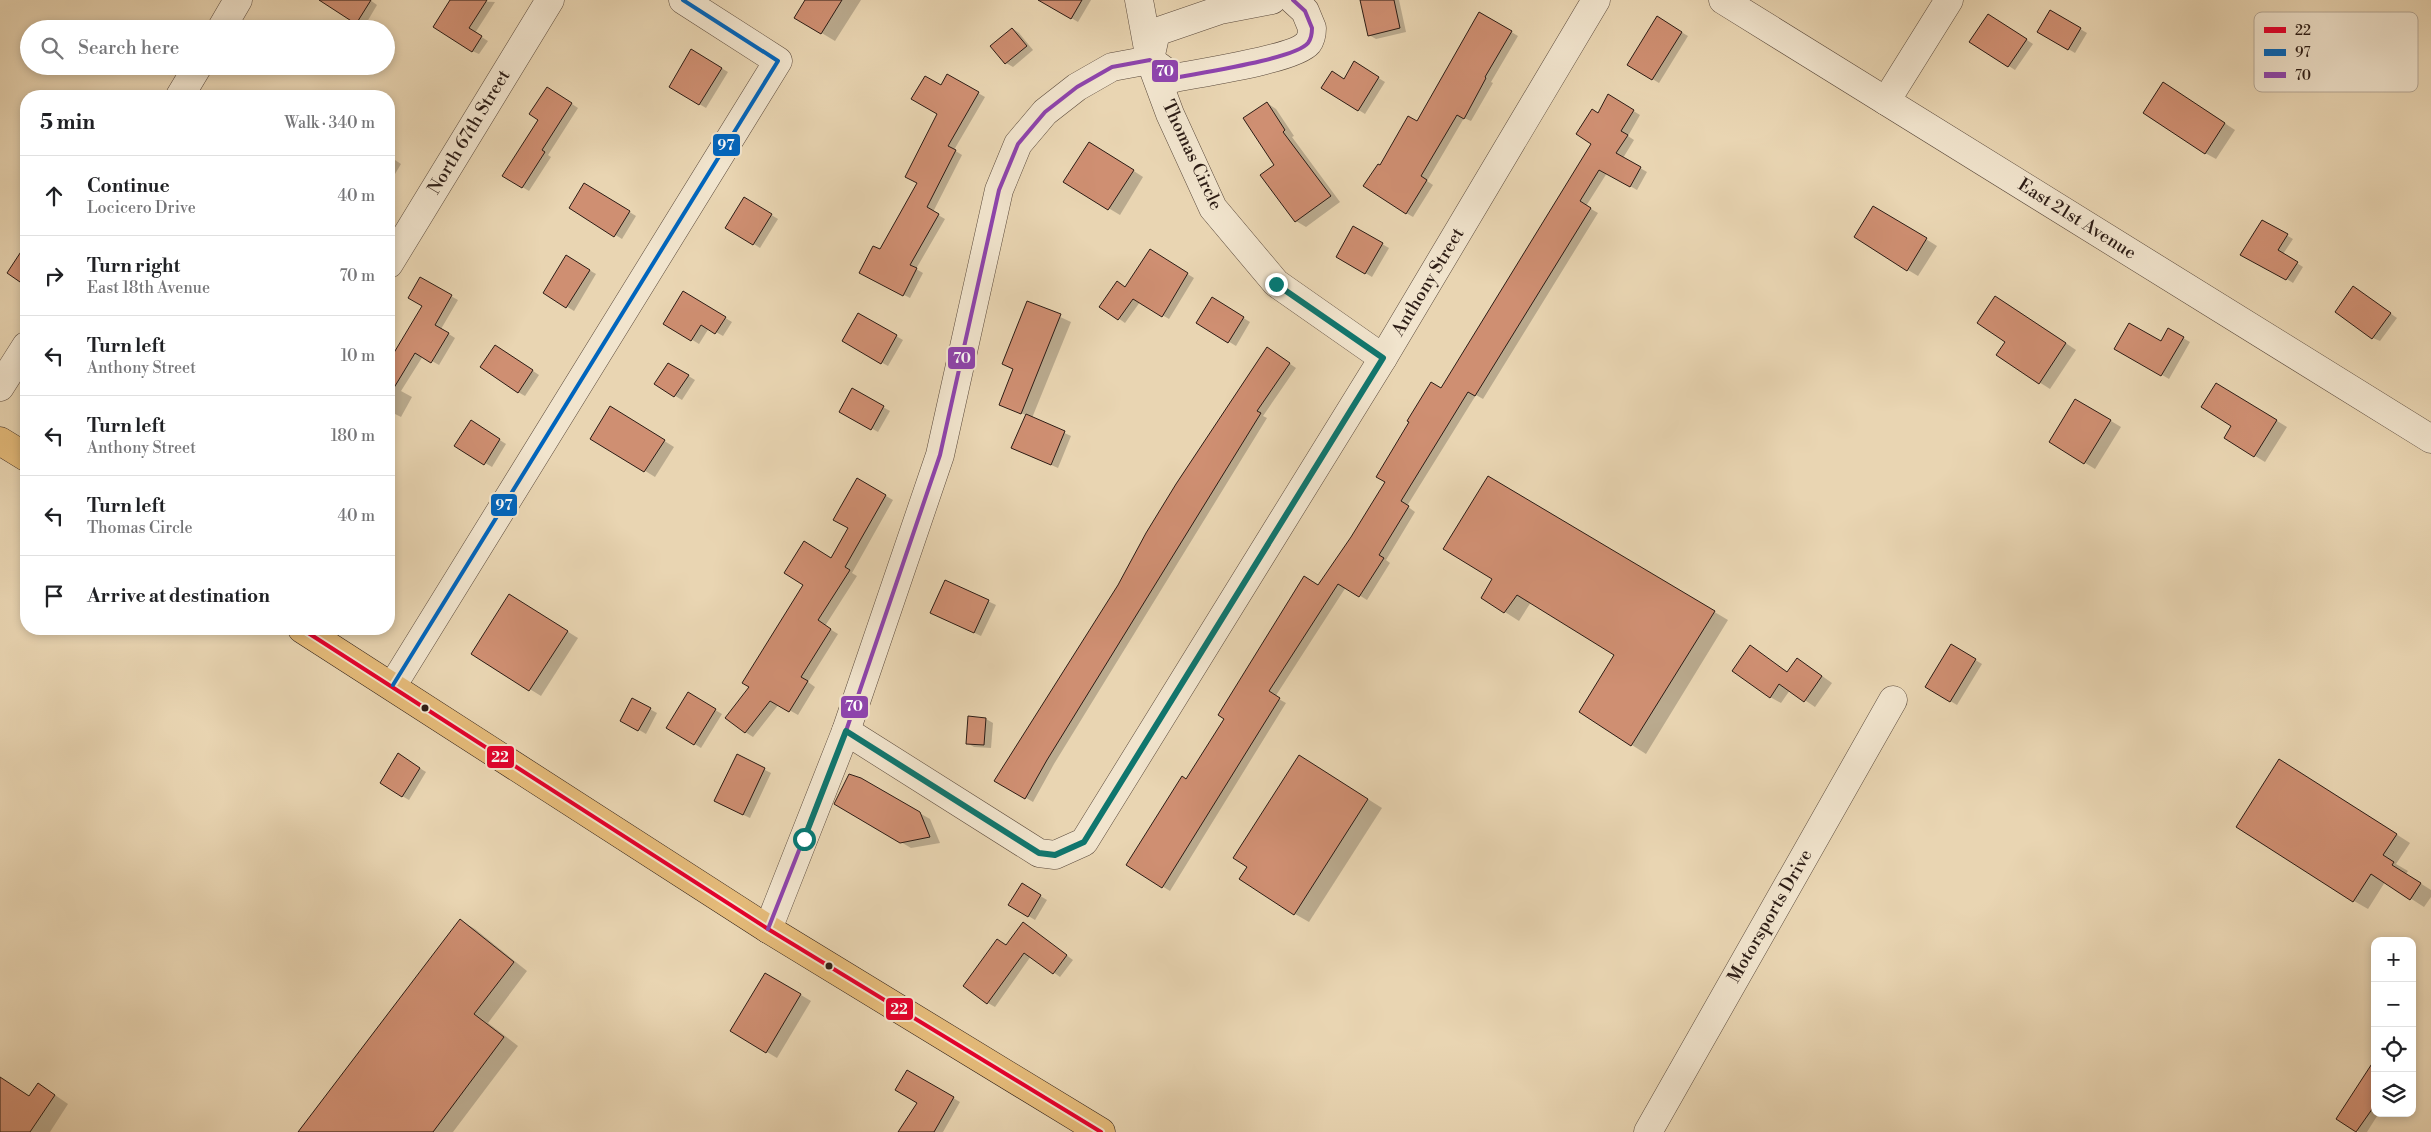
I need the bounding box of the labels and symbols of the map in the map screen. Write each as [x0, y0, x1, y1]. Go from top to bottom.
legend [2254, 12, 2418, 92]
text: 22 [2295, 22, 2311, 40]
text: 97 [2295, 44, 2311, 62]
line badge: 70 [1151, 59, 1179, 83]
text: 70 [1156, 63, 1174, 81]
street label: North 67th Street [423, 65, 516, 199]
text: 70 [2295, 67, 2311, 85]
street label: Thomas Circle [1156, 96, 1228, 214]
line badge: 97 [712, 133, 741, 157]
text: 97 [717, 137, 735, 155]
street label: East 21st Avenue [2014, 173, 2140, 265]
street label: Anthony Street [1386, 223, 1470, 341]
route end [1265, 273, 1288, 296]
line badge: 70 [947, 346, 976, 370]
text: 70 [953, 350, 971, 368]
line badge: 97 [490, 493, 518, 517]
text: 97 [495, 497, 513, 515]
line badge: 70 [840, 695, 869, 719]
text: 70 [845, 698, 863, 716]
unlabelled marker [420, 703, 430, 713]
line badge: 22 [486, 745, 515, 769]
text: 22 [491, 749, 509, 767]
route start [793, 828, 816, 851]
street label: Motorsports Drive [1722, 845, 1818, 987]
unlabelled marker [824, 961, 834, 971]
line badge: 22 [885, 997, 914, 1021]
text: 22 [890, 1001, 908, 1019]

